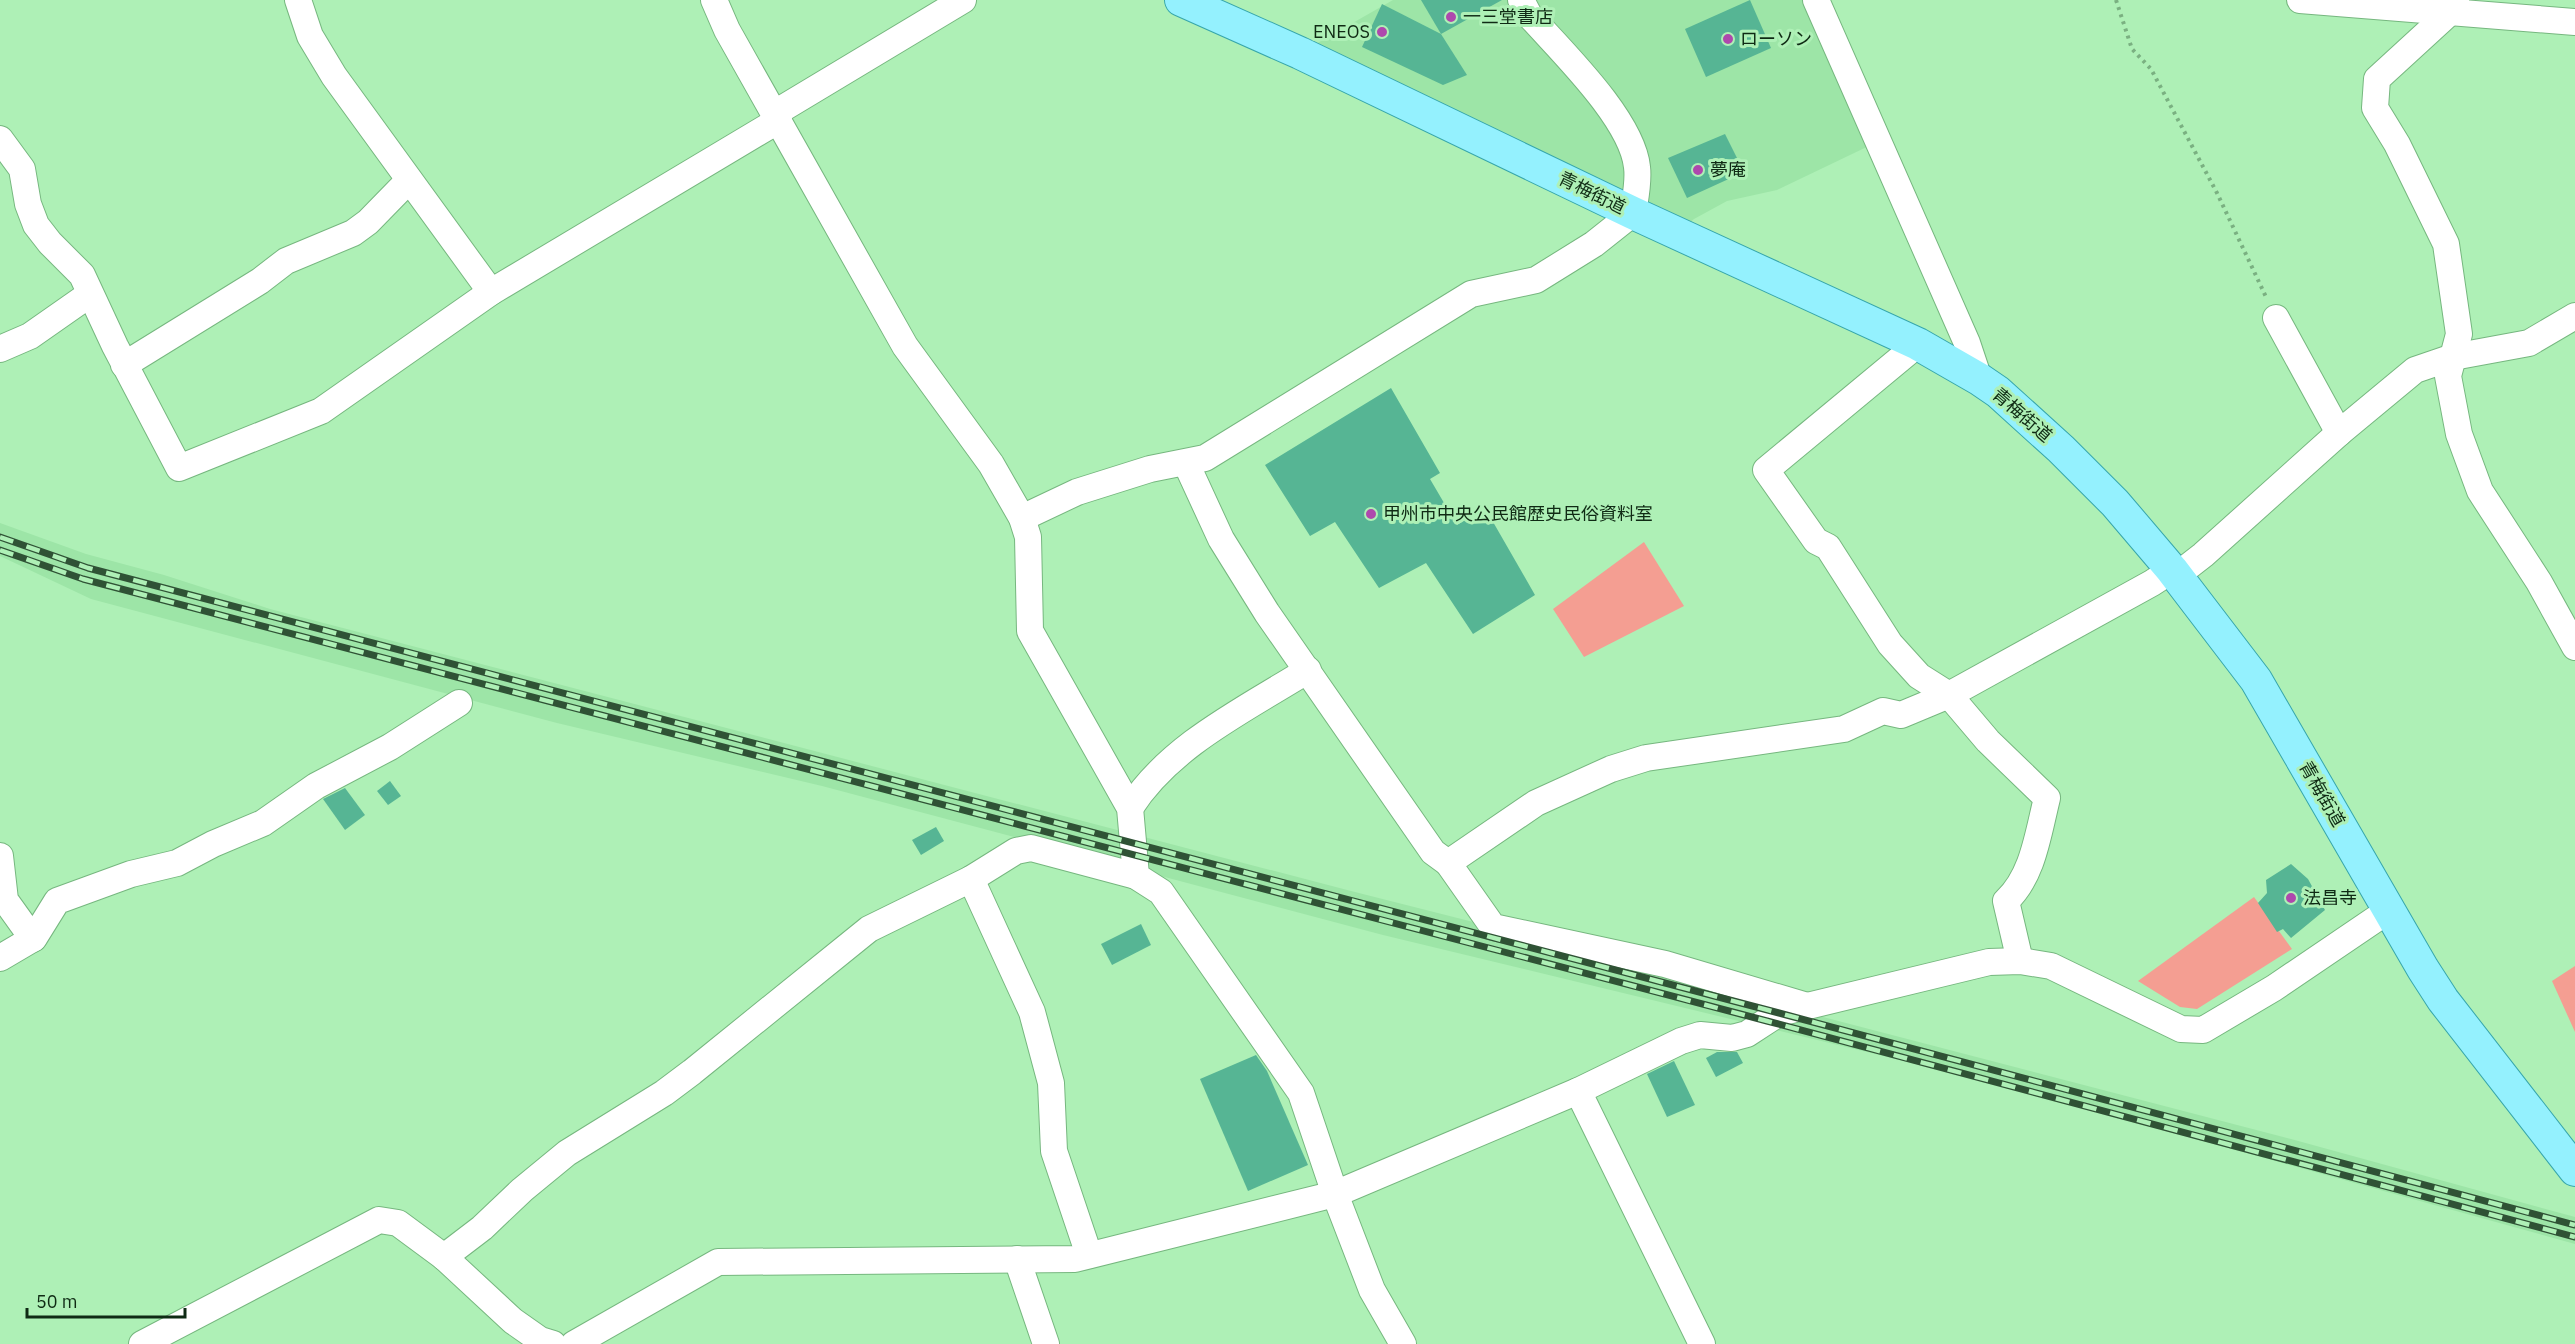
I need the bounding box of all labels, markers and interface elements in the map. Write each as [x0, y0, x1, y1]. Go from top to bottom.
place label: 一三堂書店 [1463, 5, 1553, 28]
marker: 一三堂書店 [1444, 10, 1458, 24]
place label: ENEOS [1313, 20, 1370, 43]
marker: ENEOS [1375, 25, 1389, 39]
place label: ローソン [1740, 27, 1812, 50]
marker: ローソン [1721, 32, 1735, 46]
place label: 夢庵 [1710, 158, 1746, 181]
marker: 夢庵 [1691, 163, 1705, 177]
street label: 青梅街道 [1555, 166, 1630, 219]
street label: 青梅街道 [1988, 382, 2057, 447]
place label: 甲州市中央公民館歴史民俗資料室 [1383, 502, 1653, 525]
marker: 甲州市中央公民館歴史民俗資料室 [1364, 507, 1378, 521]
street label: 青梅街道 [2294, 757, 2350, 831]
place label: 法昌寺 [2303, 886, 2357, 909]
marker: 法昌寺 [2284, 891, 2298, 905]
scale bar [27, 1281, 184, 1319]
text: 50 m [36, 1290, 78, 1313]

